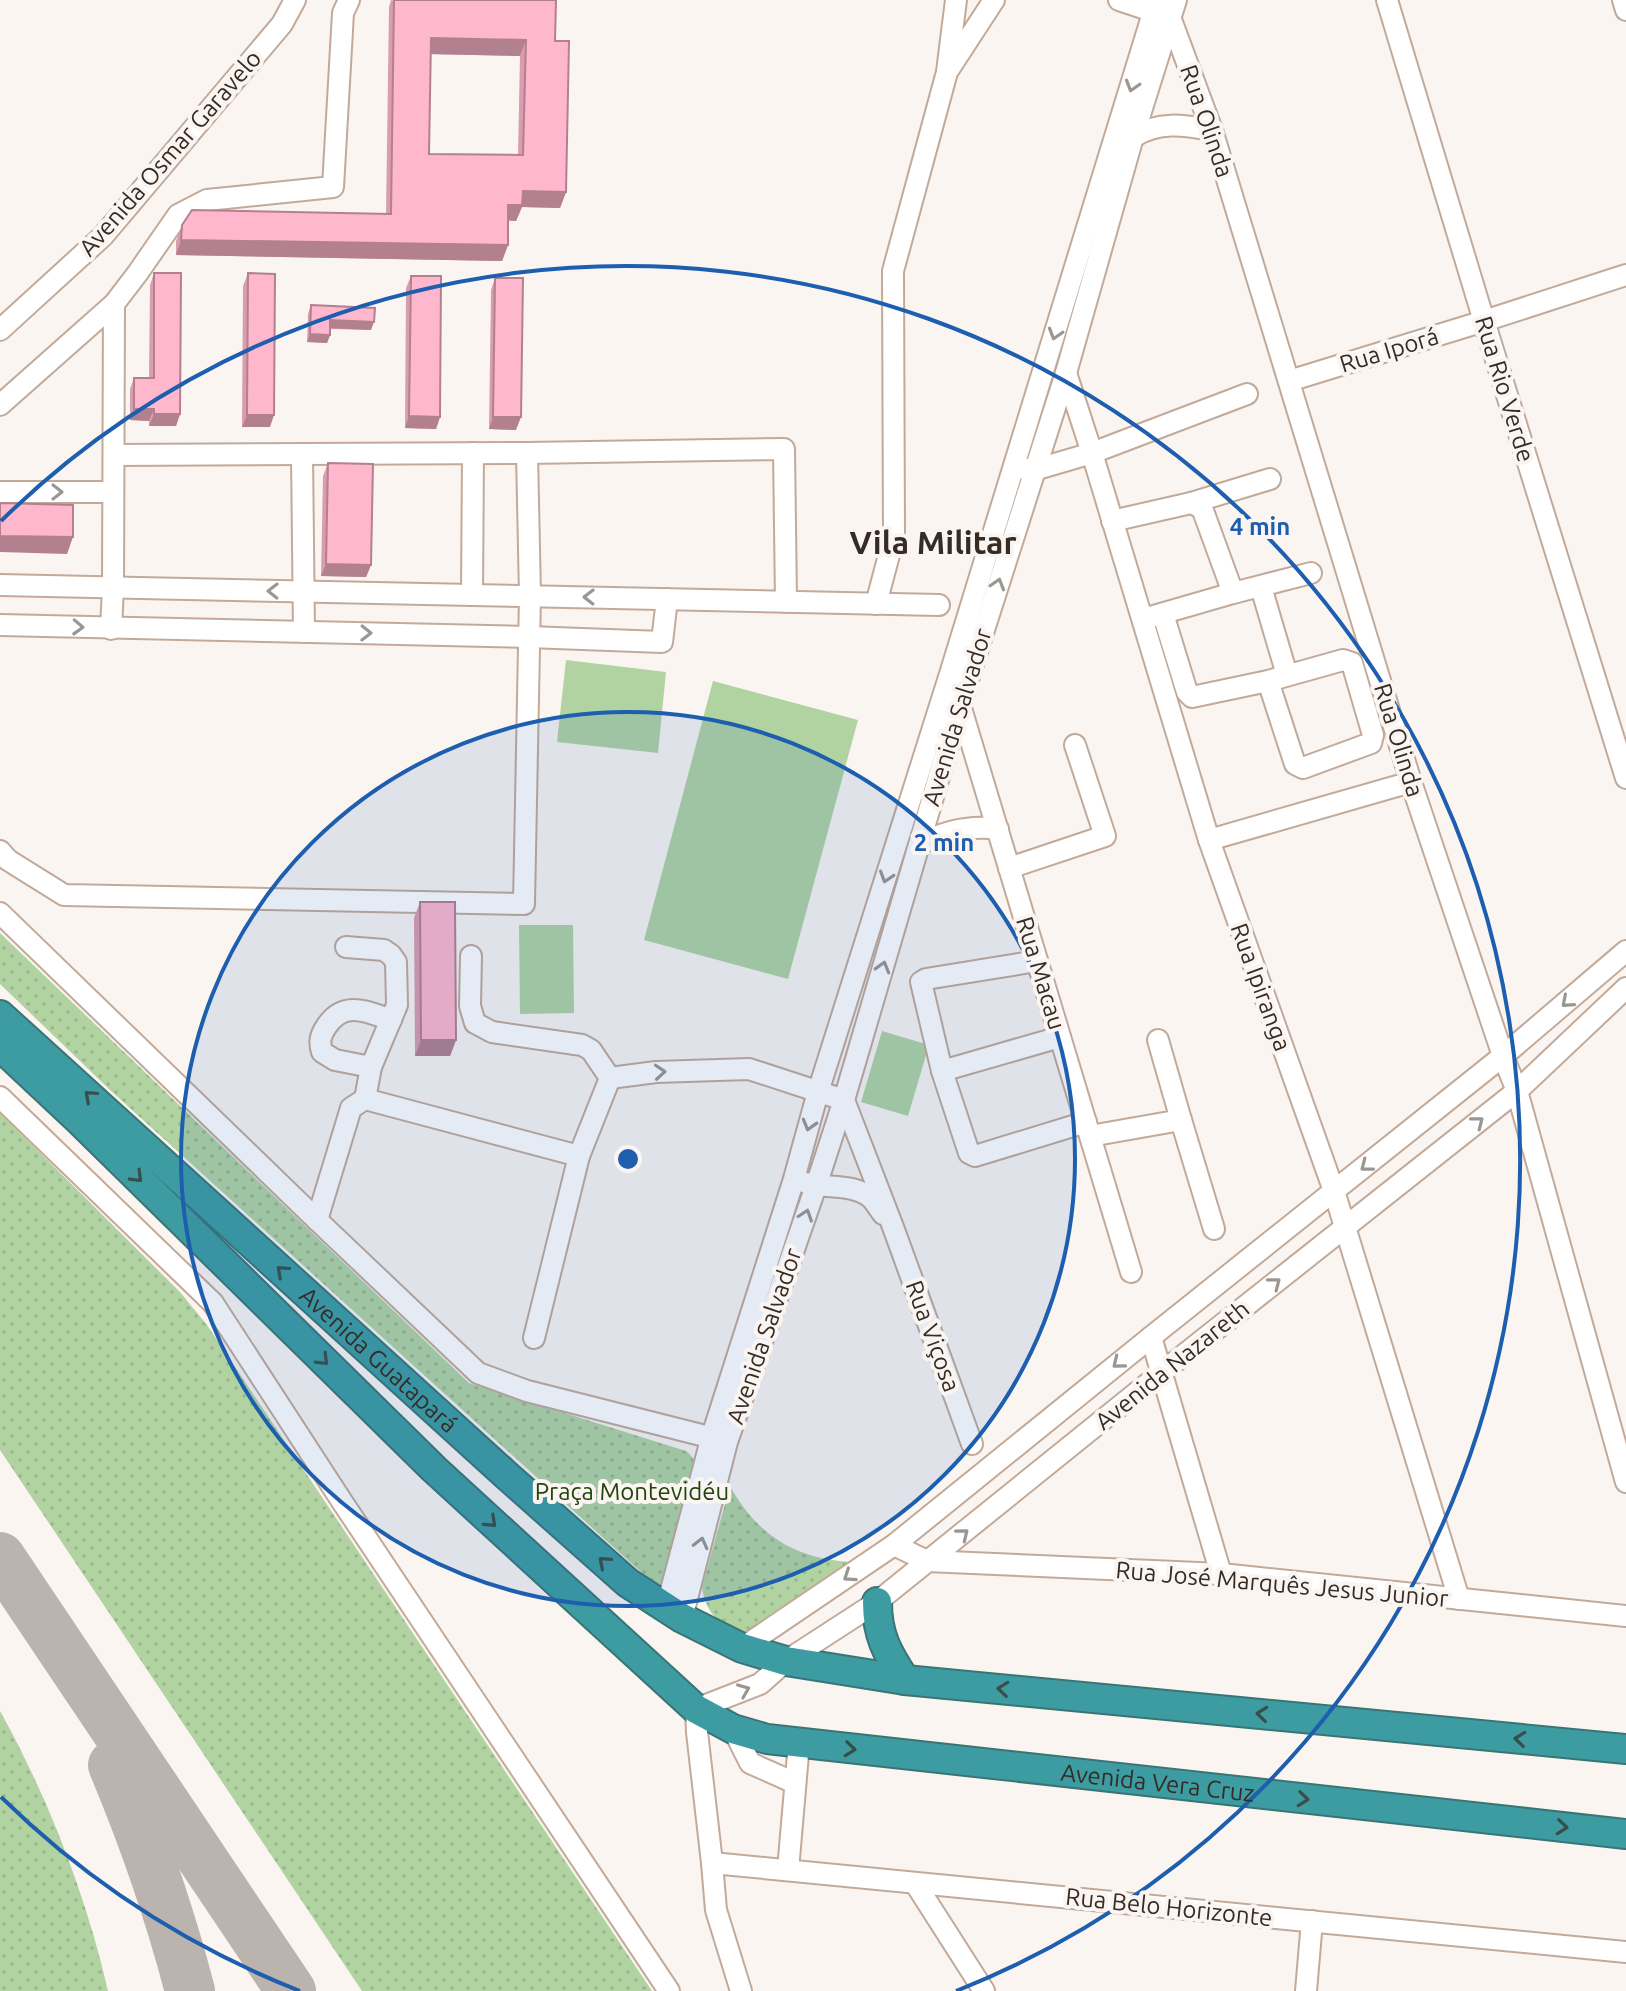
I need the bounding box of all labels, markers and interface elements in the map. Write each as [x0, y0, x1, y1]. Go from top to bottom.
street label: Avenida Osmar Garavelo [73, 45, 267, 261]
street label: Rua Olinda [1175, 61, 1239, 181]
one-way arrow [1125, 79, 1141, 92]
street label: Rua Rio Verde [1470, 313, 1540, 465]
street label: Rua Iporá [1336, 322, 1442, 378]
one-way arrow [1048, 327, 1064, 341]
one-way arrow [51, 483, 64, 501]
text: 4 min [1230, 513, 1290, 540]
district label: Vila Militar [849, 524, 1017, 560]
one-way arrow [989, 577, 1005, 591]
one-way arrow [266, 582, 279, 599]
one-way arrow [582, 588, 595, 606]
one-way arrow [72, 619, 85, 636]
one-way arrow [360, 625, 373, 642]
street label: Avenida Salvador [917, 625, 997, 809]
street label: Rua Olinda [1369, 680, 1429, 800]
text: 2 min [914, 829, 974, 856]
one-way arrow [879, 869, 895, 883]
street label: Rua Macau [1011, 913, 1071, 1033]
street label: Rua Ipiranga [1225, 920, 1297, 1054]
one-way arrow [874, 960, 890, 974]
one-way arrow [1562, 992, 1576, 1006]
one-way arrow [654, 1064, 667, 1081]
one-way arrow [84, 1091, 99, 1106]
one-way arrow [801, 1117, 818, 1131]
one-way arrow [1469, 1117, 1483, 1132]
centre of rings [614, 1145, 642, 1173]
one-way arrow [1361, 1156, 1375, 1171]
one-way arrow [128, 1168, 142, 1183]
one-way arrow [796, 1209, 813, 1223]
street label: Avenida Salvador [721, 1245, 807, 1427]
one-way arrow [276, 1266, 291, 1281]
street label: Rua Viçosa [900, 1277, 966, 1395]
one-way arrow [1266, 1279, 1281, 1293]
street label: Avenida Guatapará [295, 1281, 463, 1438]
street label: Avenida Nazareth [1090, 1295, 1254, 1435]
one-way arrow [314, 1350, 328, 1365]
one-way arrow [1112, 1353, 1127, 1367]
park label: Praça Montevidéu [535, 1478, 729, 1505]
one-way arrow [482, 1512, 496, 1527]
one-way arrow [954, 1529, 968, 1544]
one-way arrow [692, 1536, 709, 1550]
street label: Rua José Marquês Jesus Junior [1114, 1556, 1450, 1612]
one-way arrow [598, 1558, 613, 1572]
one-way arrow [843, 1567, 858, 1582]
one-way arrow [996, 1681, 1009, 1698]
one-way arrow [736, 1684, 750, 1700]
one-way arrow [1255, 1706, 1268, 1723]
one-way arrow [1514, 1731, 1527, 1748]
one-way arrow [844, 1740, 857, 1757]
street label: Avenida Vera Cruz [1059, 1758, 1256, 1806]
one-way arrow [1297, 1790, 1310, 1807]
one-way arrow [1556, 1819, 1569, 1836]
street label: Rua Belo Horizonte [1064, 1883, 1274, 1931]

